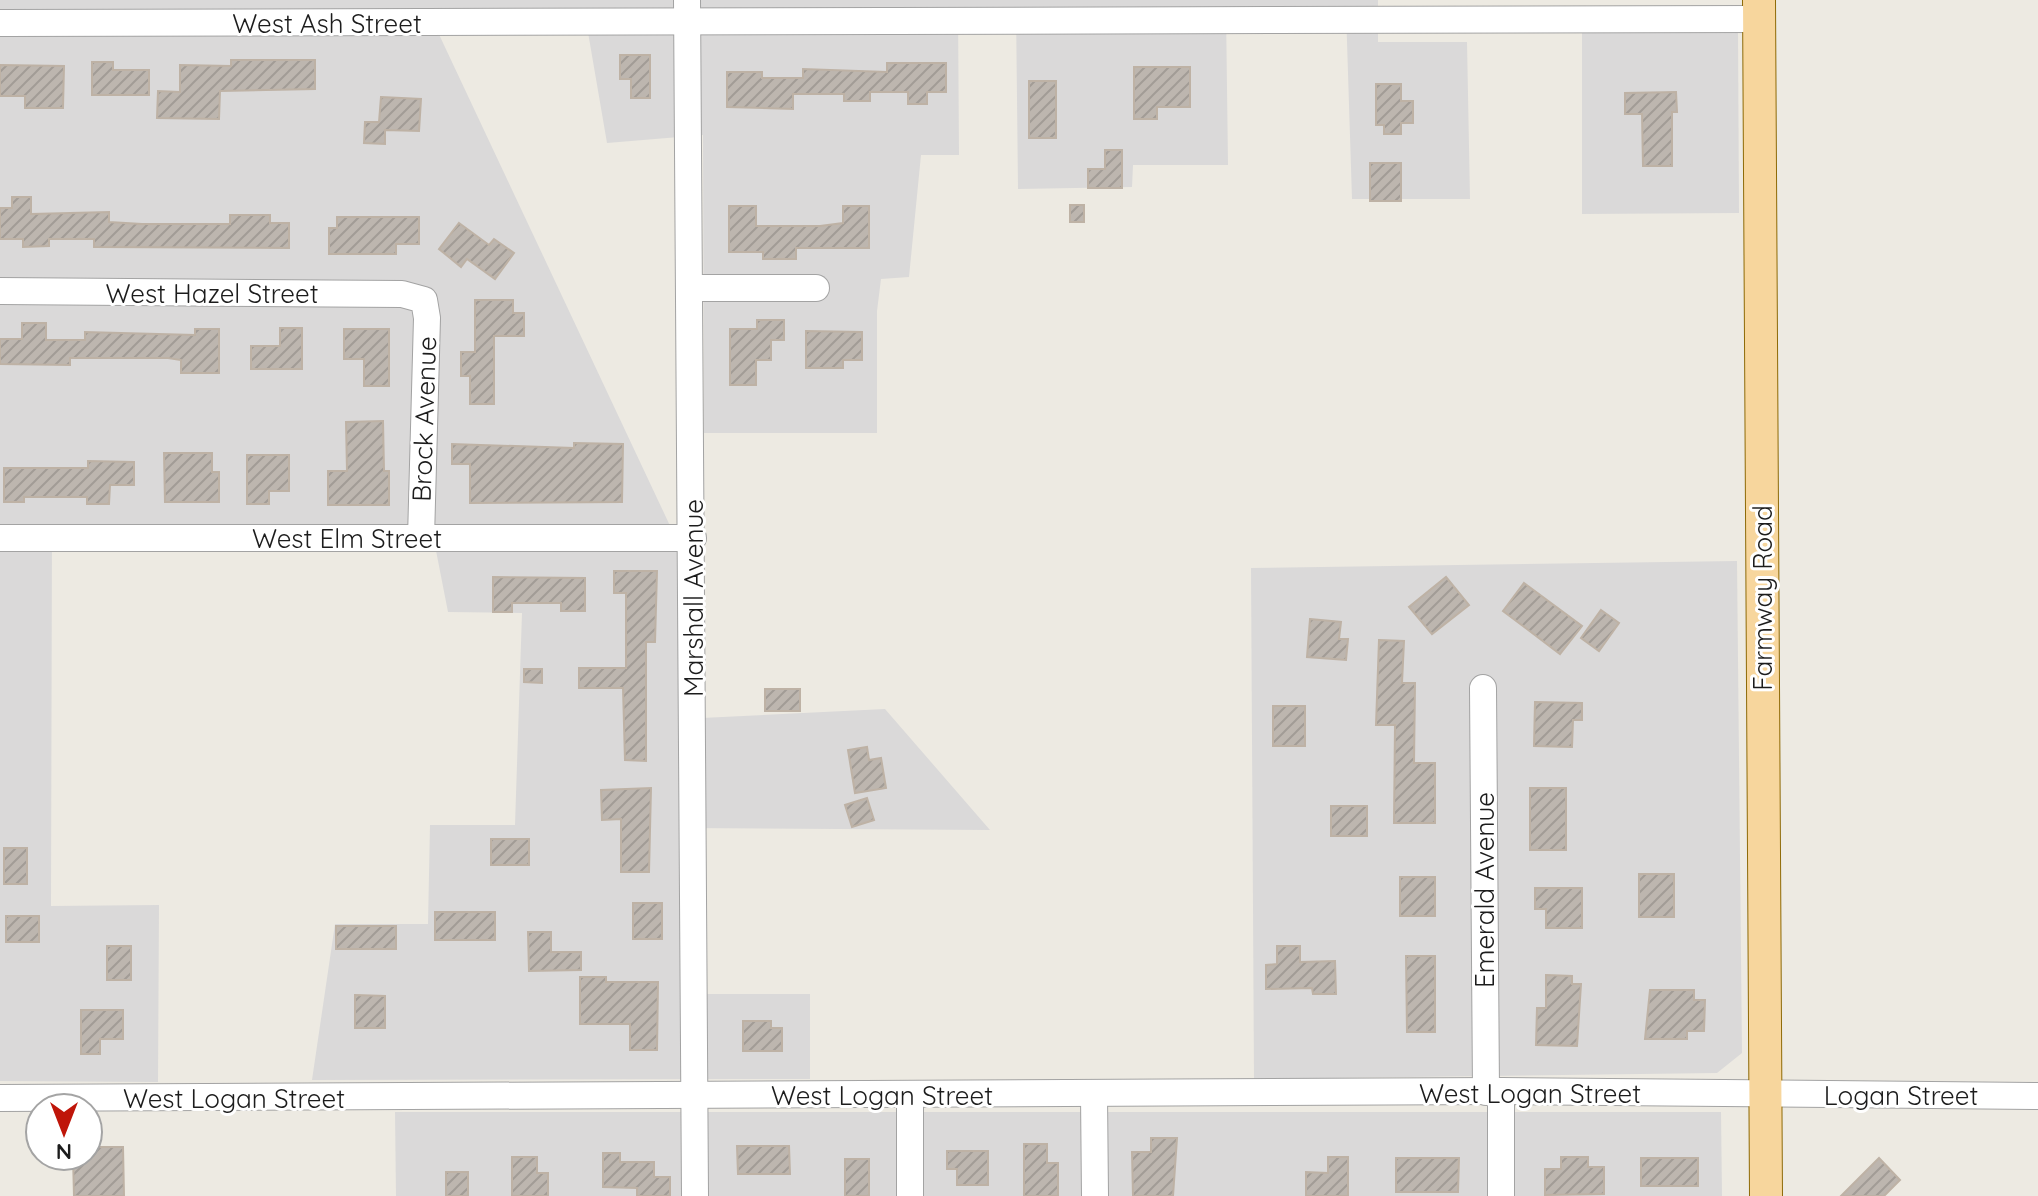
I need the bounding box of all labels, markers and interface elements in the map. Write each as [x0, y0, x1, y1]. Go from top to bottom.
street label: West Ash Street [232, 7, 422, 40]
street label: West Hazel Street [105, 277, 319, 310]
street label: Brock Avenue [405, 336, 443, 502]
street label: Marshall Avenue [677, 499, 710, 697]
street label: Farmway Road [1746, 505, 1779, 691]
street label: West Elm Street [252, 522, 442, 555]
street label: Emerald Avenue [1468, 792, 1501, 988]
street label: West Logan Street [1419, 1077, 1641, 1110]
street label: West Logan Street [771, 1079, 993, 1112]
street label: Logan Street [1824, 1079, 1978, 1112]
street label: West Logan Street [123, 1082, 345, 1115]
north arrow [24, 1092, 104, 1172]
text: N [56, 1138, 72, 1166]

